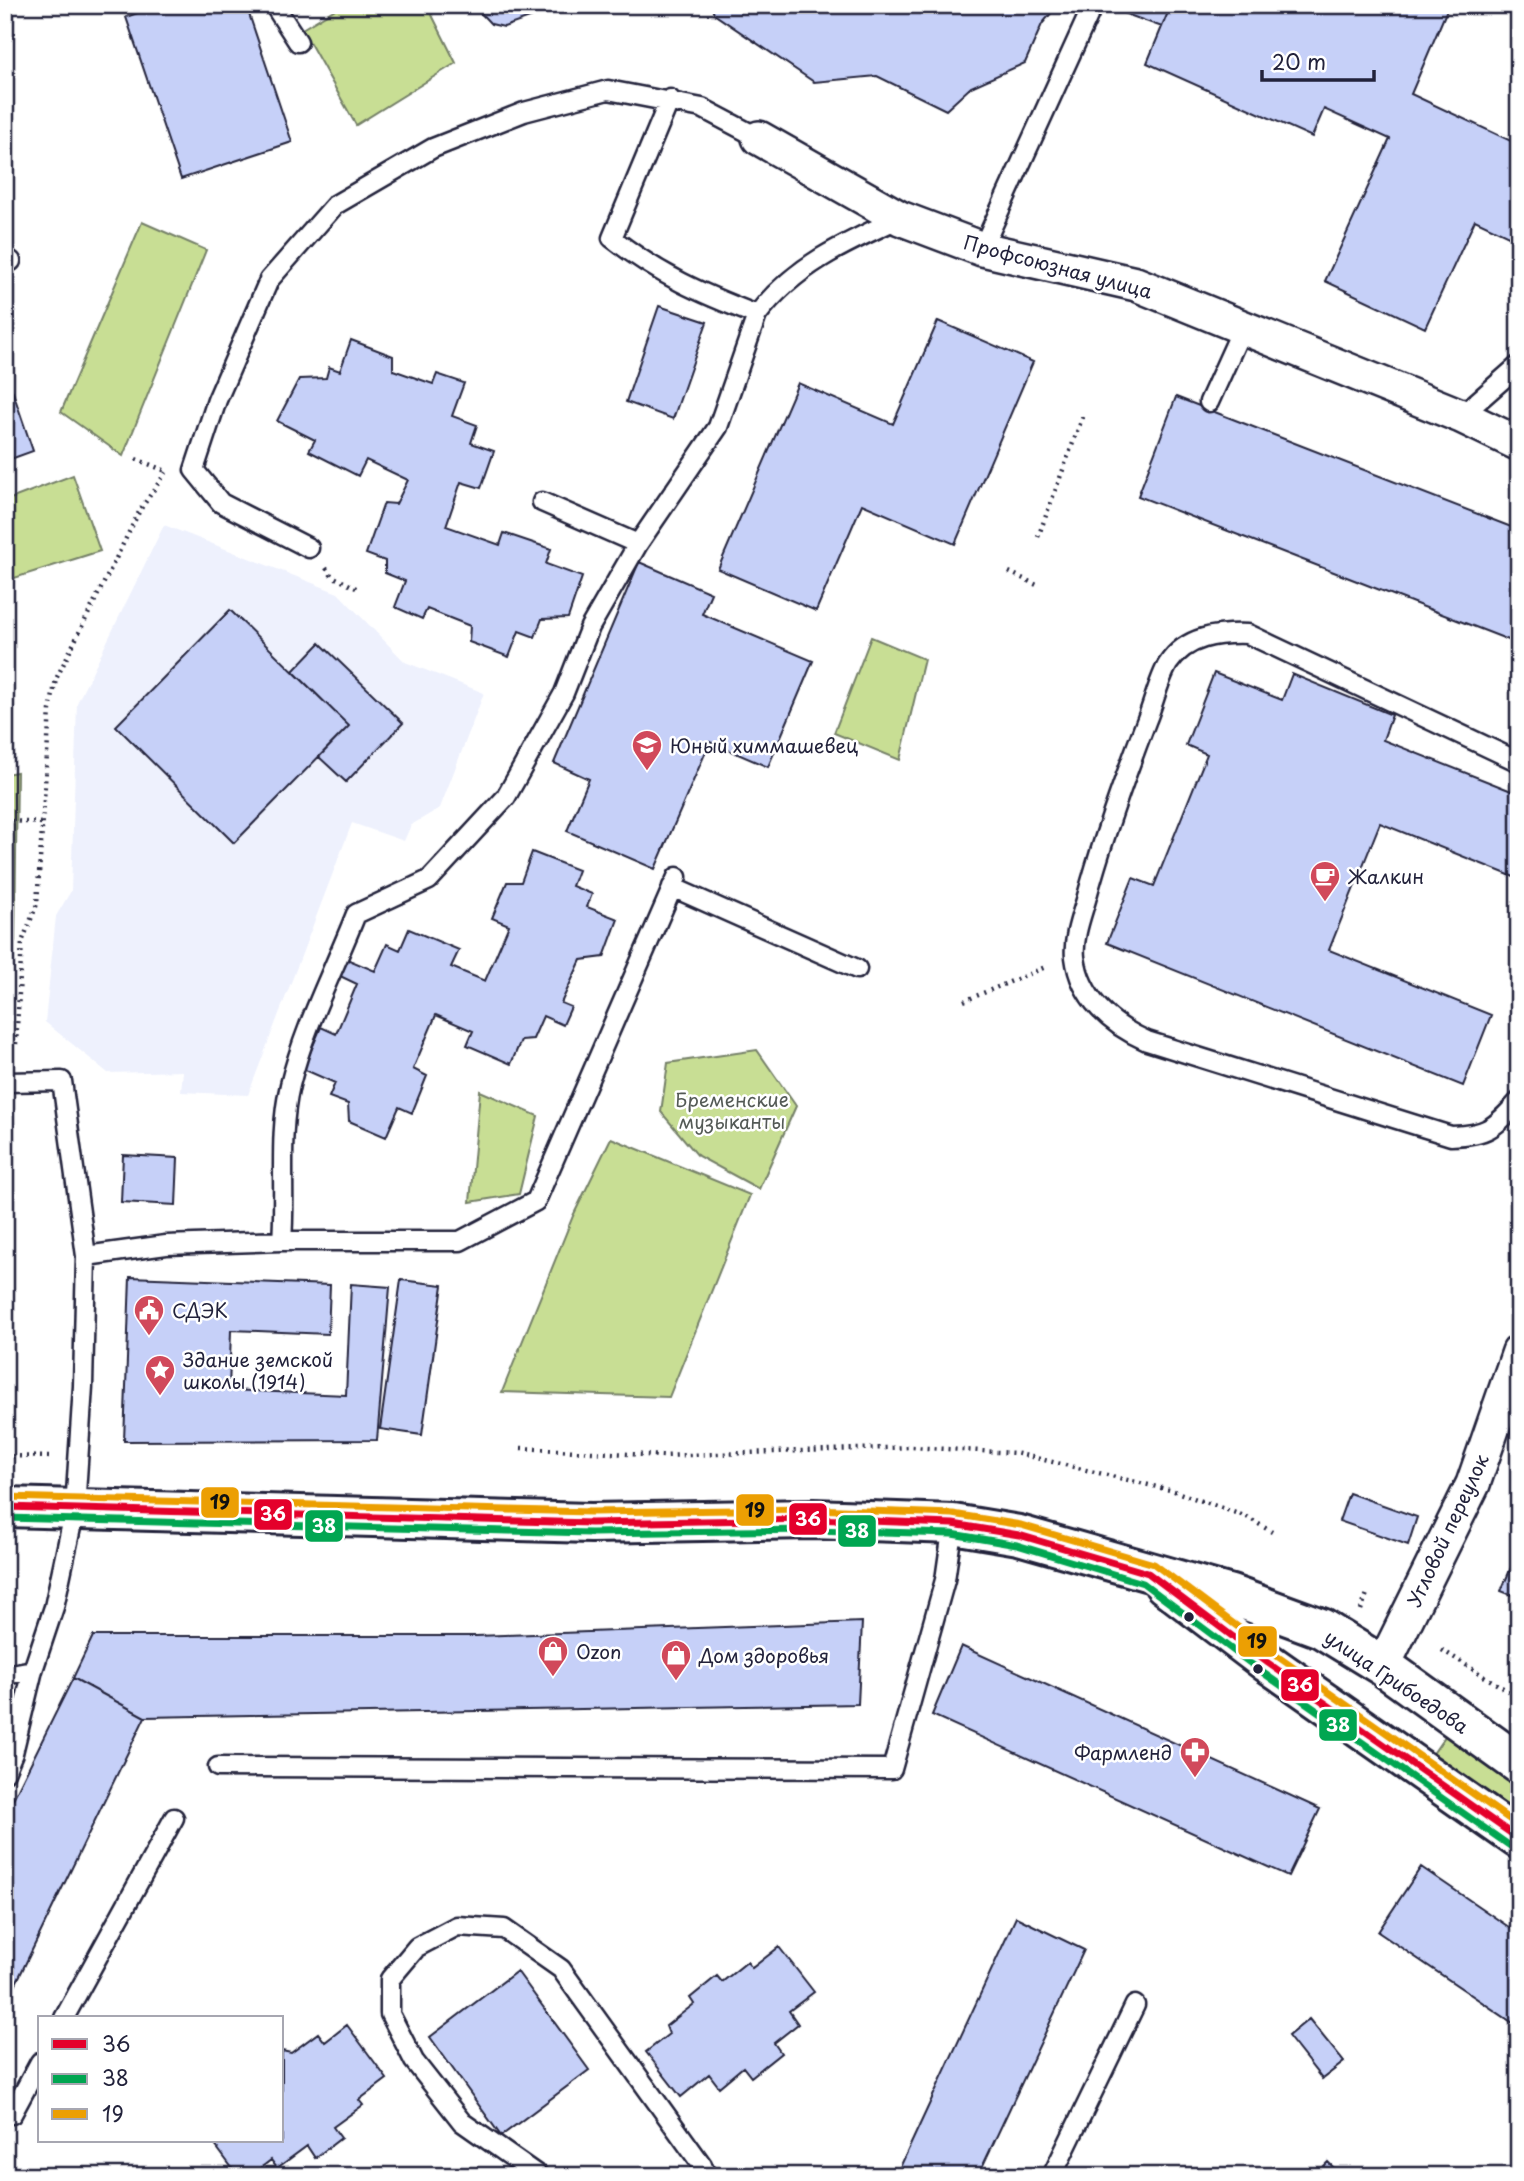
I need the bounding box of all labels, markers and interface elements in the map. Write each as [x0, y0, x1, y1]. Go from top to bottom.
scale bar [1262, 38, 1374, 82]
text: 20 m [1272, 45, 1326, 77]
street label: Профсоюзная улица [961, 227, 1155, 305]
school or university icon: Юный химмашевец [630, 728, 664, 772]
place label: Юный химмашевец [670, 731, 858, 759]
cafe icon: Жалкин [1308, 859, 1342, 903]
place label: Жалкин [1347, 862, 1424, 890]
park label: Бременские музыканты [675, 1085, 789, 1135]
public building icon: СДЭК [132, 1293, 166, 1337]
place label: СДЭК [172, 1296, 228, 1324]
place label: Здание земской школы (1914) [183, 1345, 333, 1395]
place icon: Здание земской школы (1914) [143, 1353, 177, 1397]
street label: Угловой переулок [1399, 1448, 1495, 1611]
line badge: 19 [200, 1486, 240, 1519]
text: 19 [210, 1487, 230, 1515]
line badge: 19 [735, 1493, 775, 1527]
text: 19 [745, 1495, 765, 1523]
line badge: 36 [253, 1498, 293, 1531]
text: 36 [260, 1499, 286, 1527]
line badge: 36 [788, 1502, 828, 1536]
text: 36 [795, 1504, 821, 1532]
line badge: 38 [304, 1509, 344, 1543]
text: 38 [312, 1511, 336, 1539]
line badge: 38 [837, 1514, 877, 1548]
text: 38 [845, 1516, 869, 1544]
unlabelled marker [1182, 1610, 1196, 1624]
street label: улица Грибоедова [1319, 1622, 1475, 1740]
line badge: 19 [1237, 1625, 1278, 1658]
text: 19 [1247, 1626, 1267, 1654]
shop icon: Ozon [536, 1634, 570, 1678]
place label: Ozon [576, 1637, 621, 1665]
shop icon: Дом здоровья [659, 1638, 693, 1682]
place label: Дом здоровья [698, 1641, 829, 1669]
unlabelled marker [1251, 1662, 1265, 1676]
line badge: 36 [1280, 1668, 1320, 1702]
text: 36 [1287, 1670, 1313, 1698]
line badge: 38 [1318, 1708, 1358, 1742]
text: 38 [1326, 1710, 1350, 1738]
pharmacy icon: Фармленд [1178, 1735, 1212, 1779]
place label: Фармленд [1074, 1738, 1172, 1766]
legend [38, 2016, 284, 2142]
text: 36 [102, 2027, 131, 2059]
text: 38 [102, 2061, 129, 2093]
text: 19 [102, 2097, 124, 2129]

